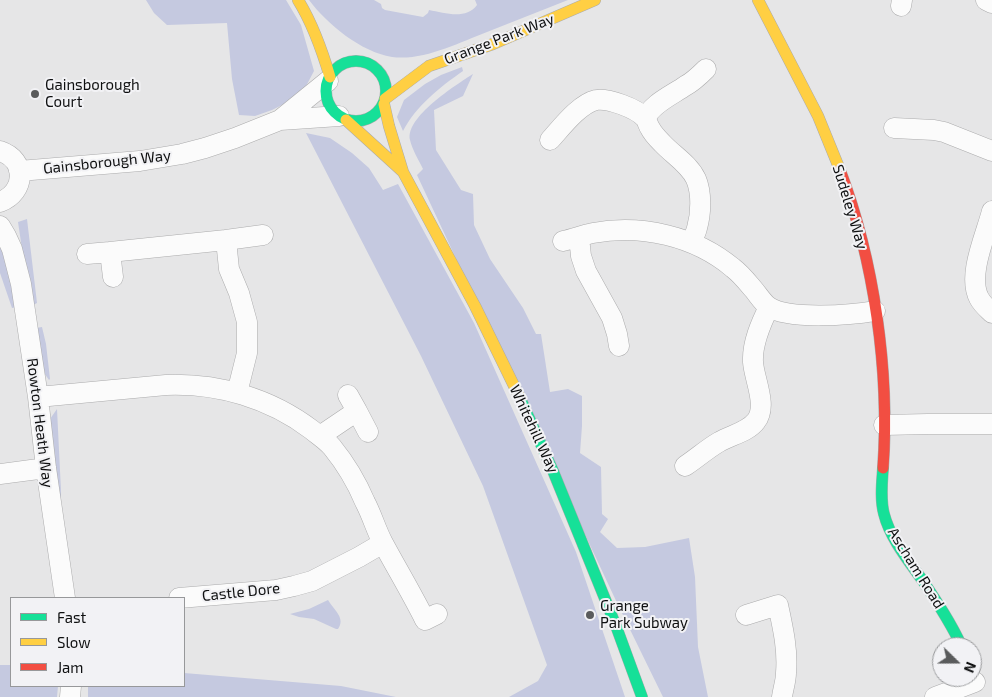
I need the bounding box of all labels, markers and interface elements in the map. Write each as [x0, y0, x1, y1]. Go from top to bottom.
street label: Grange Park Way [441, 10, 557, 68]
place label: Gainsborough Court [45, 76, 140, 111]
marker: Gainsborough Court [29, 88, 41, 100]
street label: Gainsborough Way [42, 146, 172, 178]
street label: Sudeley Way [829, 162, 871, 252]
street label: Rowton Heath Way [23, 357, 57, 489]
street label: Whitehill Way [506, 382, 562, 476]
street label: Ascham Road [884, 524, 948, 612]
street label: Castle Dore [201, 579, 281, 605]
legend [10, 597, 185, 687]
place label: Grange Park Subway [600, 597, 688, 632]
text: Fast [57, 608, 86, 626]
marker: Grange Park Subway [584, 609, 596, 621]
text: Slow [57, 633, 91, 651]
north arrow [932, 637, 982, 687]
text: Jam [57, 658, 83, 676]
text: N [961, 660, 980, 675]

